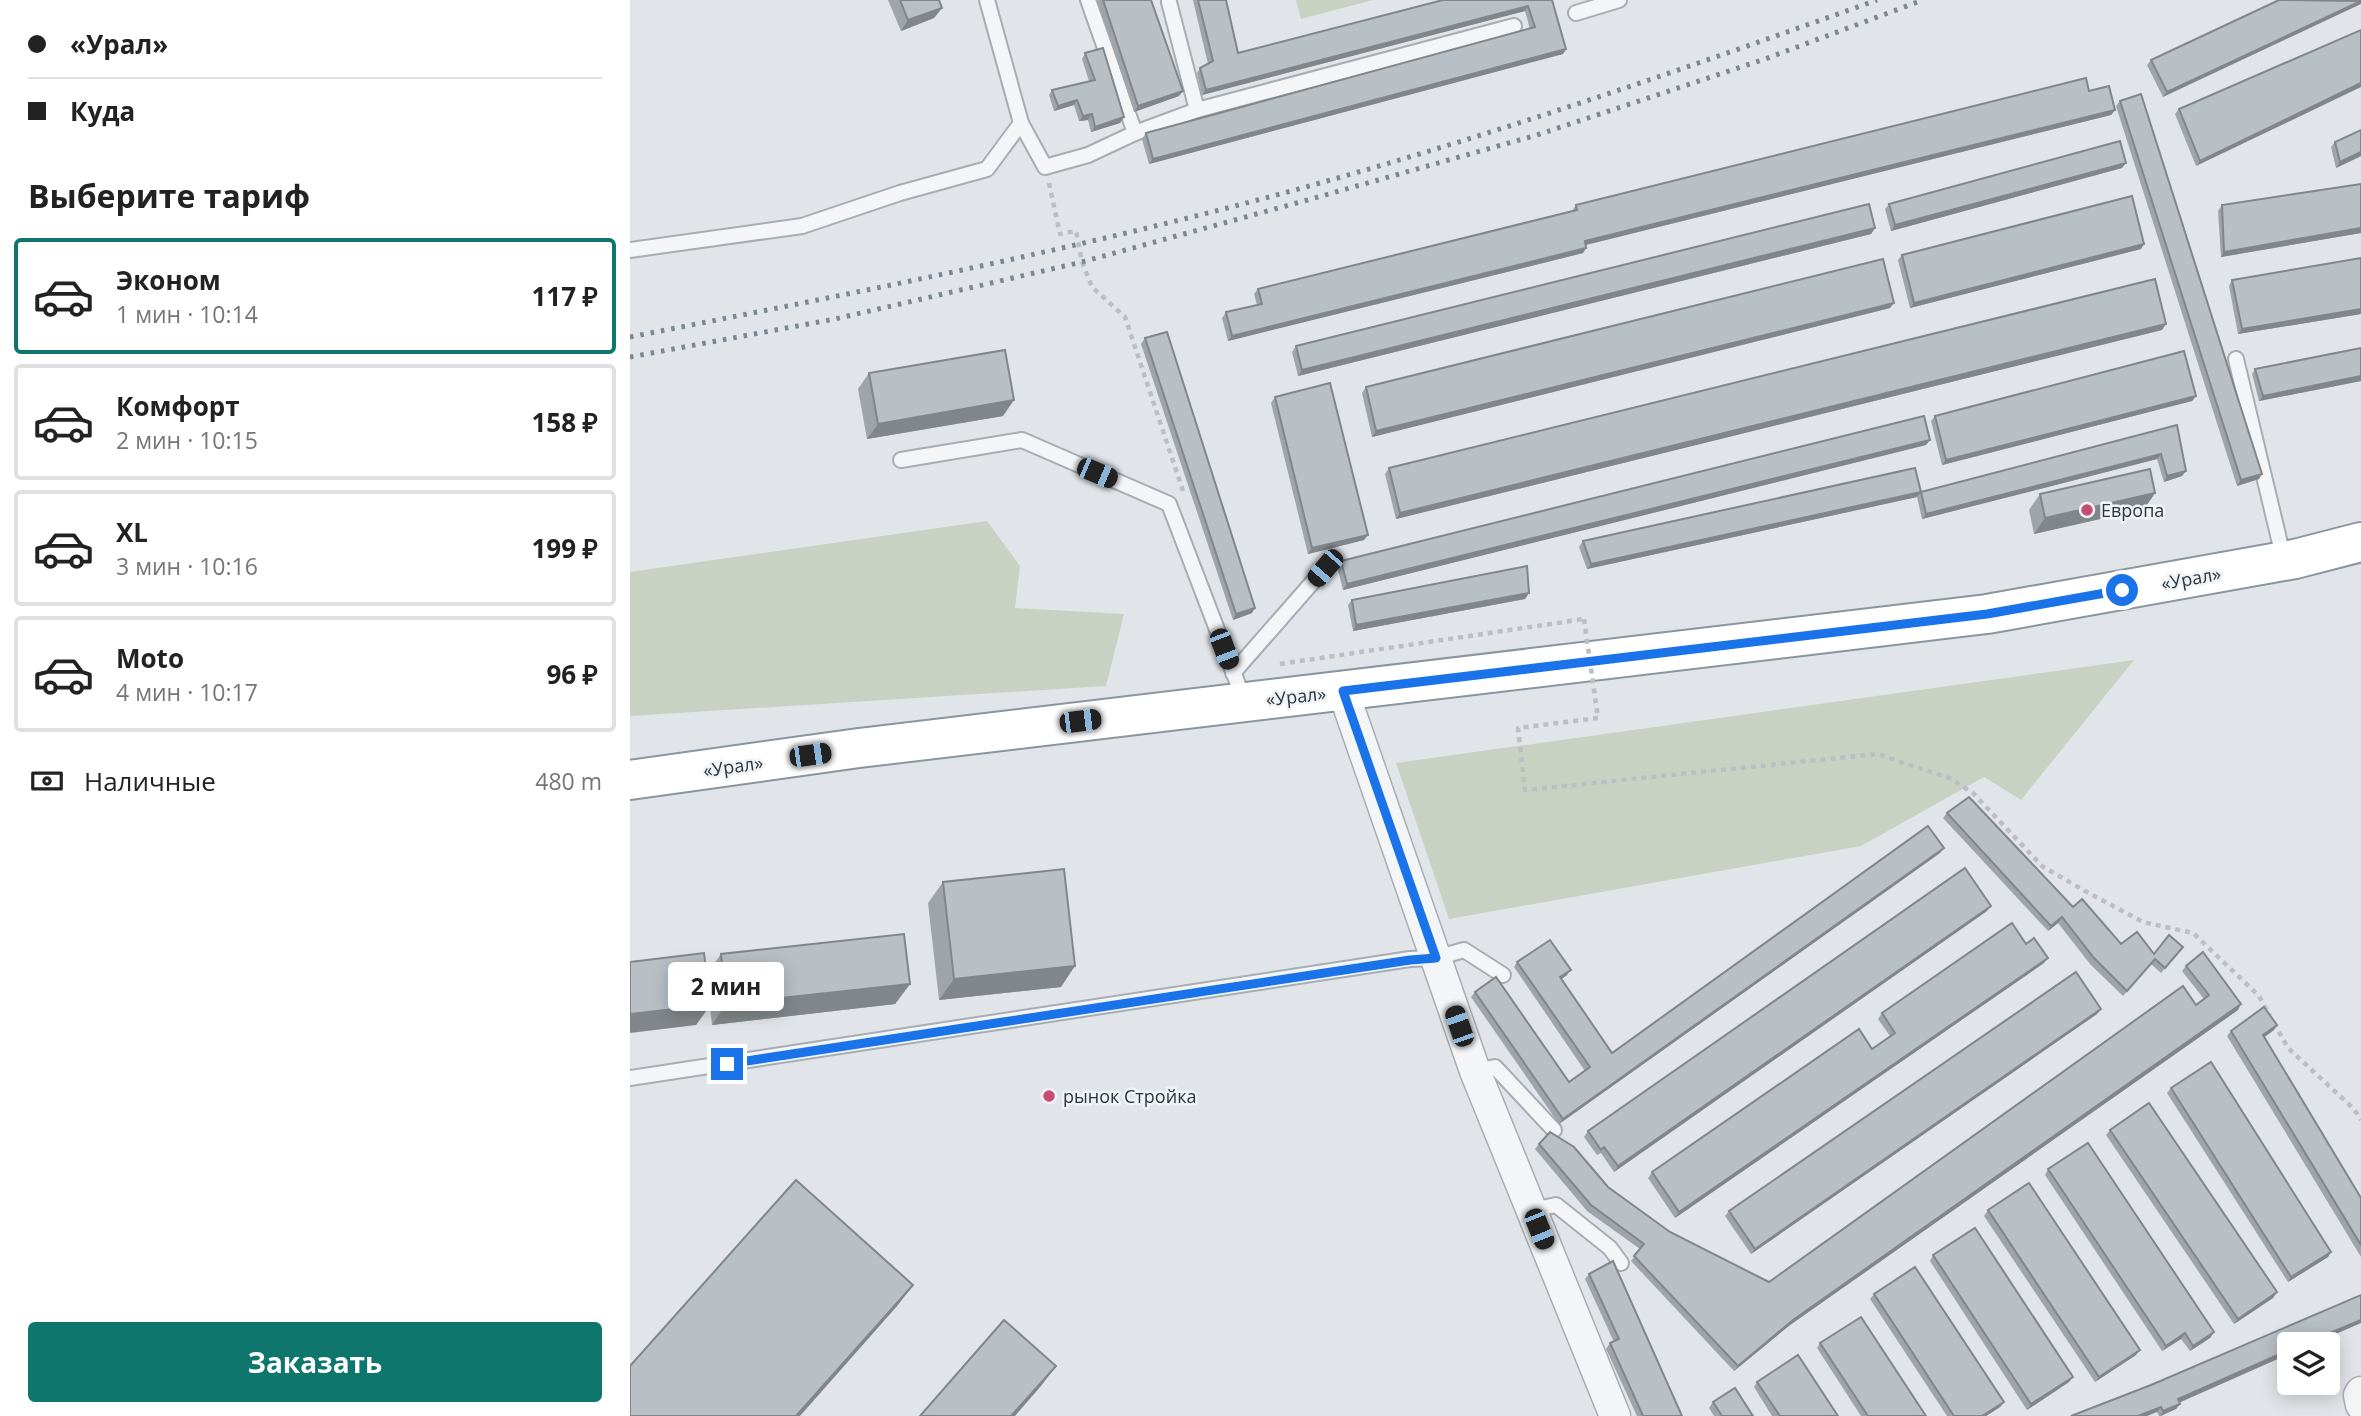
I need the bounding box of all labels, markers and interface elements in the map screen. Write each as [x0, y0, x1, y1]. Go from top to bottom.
text: «Урал» [70, 26, 168, 62]
text: Куда [70, 93, 135, 129]
text: Выберите тариф [28, 174, 310, 217]
text: Эконом [116, 262, 221, 298]
icon: car [32, 265, 95, 328]
text: 117 ₽ [532, 278, 598, 314]
text: 1 мин · 10:14 [116, 298, 258, 330]
text: Комфорт [116, 388, 240, 424]
icon: car [32, 391, 95, 454]
text: 158 ₽ [532, 404, 598, 440]
text: 2 мин · 10:15 [116, 424, 258, 456]
car [1074, 455, 1121, 491]
place label: Европа [2101, 498, 2164, 522]
marker: Европа [2079, 502, 2095, 518]
text: XL [116, 514, 148, 550]
icon: car [32, 517, 95, 580]
text: 199 ₽ [532, 530, 598, 566]
car [1304, 545, 1347, 591]
text: 3 мин · 10:16 [116, 550, 258, 582]
street label: «Урал» [2159, 561, 2223, 595]
route start [2106, 574, 2138, 606]
car [1207, 626, 1242, 672]
text: Moto [116, 640, 184, 676]
icon: car [32, 643, 95, 706]
text: 96 ₽ [546, 656, 598, 692]
text: 4 мин · 10:17 [116, 676, 258, 708]
street label: «Урал» [1265, 681, 1327, 711]
car [1058, 708, 1103, 734]
car [788, 742, 833, 768]
street label: «Урал» [701, 750, 765, 782]
icon: cash [28, 762, 66, 800]
text: Наличные [84, 763, 216, 799]
text: 480 m [535, 765, 602, 797]
callout: 2 мин [669, 962, 785, 1012]
text: 2 мин [691, 970, 761, 1002]
car [1443, 1003, 1476, 1049]
route end [711, 1048, 743, 1080]
place label: рынок Стройка [1063, 1084, 1196, 1108]
marker: рынок Стройка [1041, 1088, 1057, 1104]
car [1522, 1206, 1557, 1252]
button: Заказать [28, 1322, 602, 1402]
map controls [2277, 1332, 2340, 1395]
button: layers [2277, 1332, 2340, 1395]

